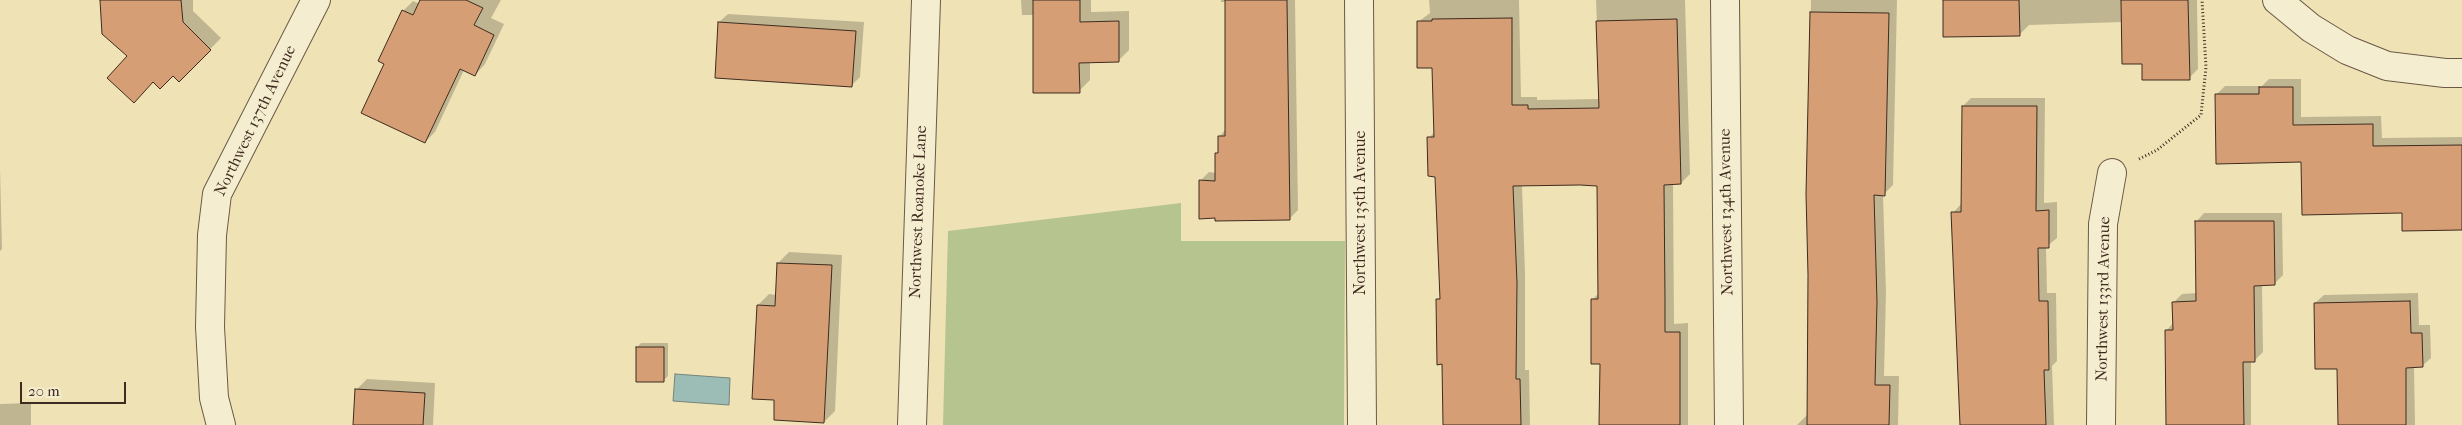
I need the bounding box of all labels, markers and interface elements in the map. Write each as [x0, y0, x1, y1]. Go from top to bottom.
street label: Northwest 137th Avenue [211, 42, 301, 200]
street label: Northwest Roanoke Lane [906, 125, 932, 299]
street label: Northwest 134th Avenue [1716, 128, 1738, 296]
street label: Northwest 135th Avenue [1351, 131, 1371, 295]
street label: Northwest 133rd Avenue [2093, 216, 2115, 382]
scale bar [22, 372, 129, 404]
text: 20 m [28, 382, 60, 400]

